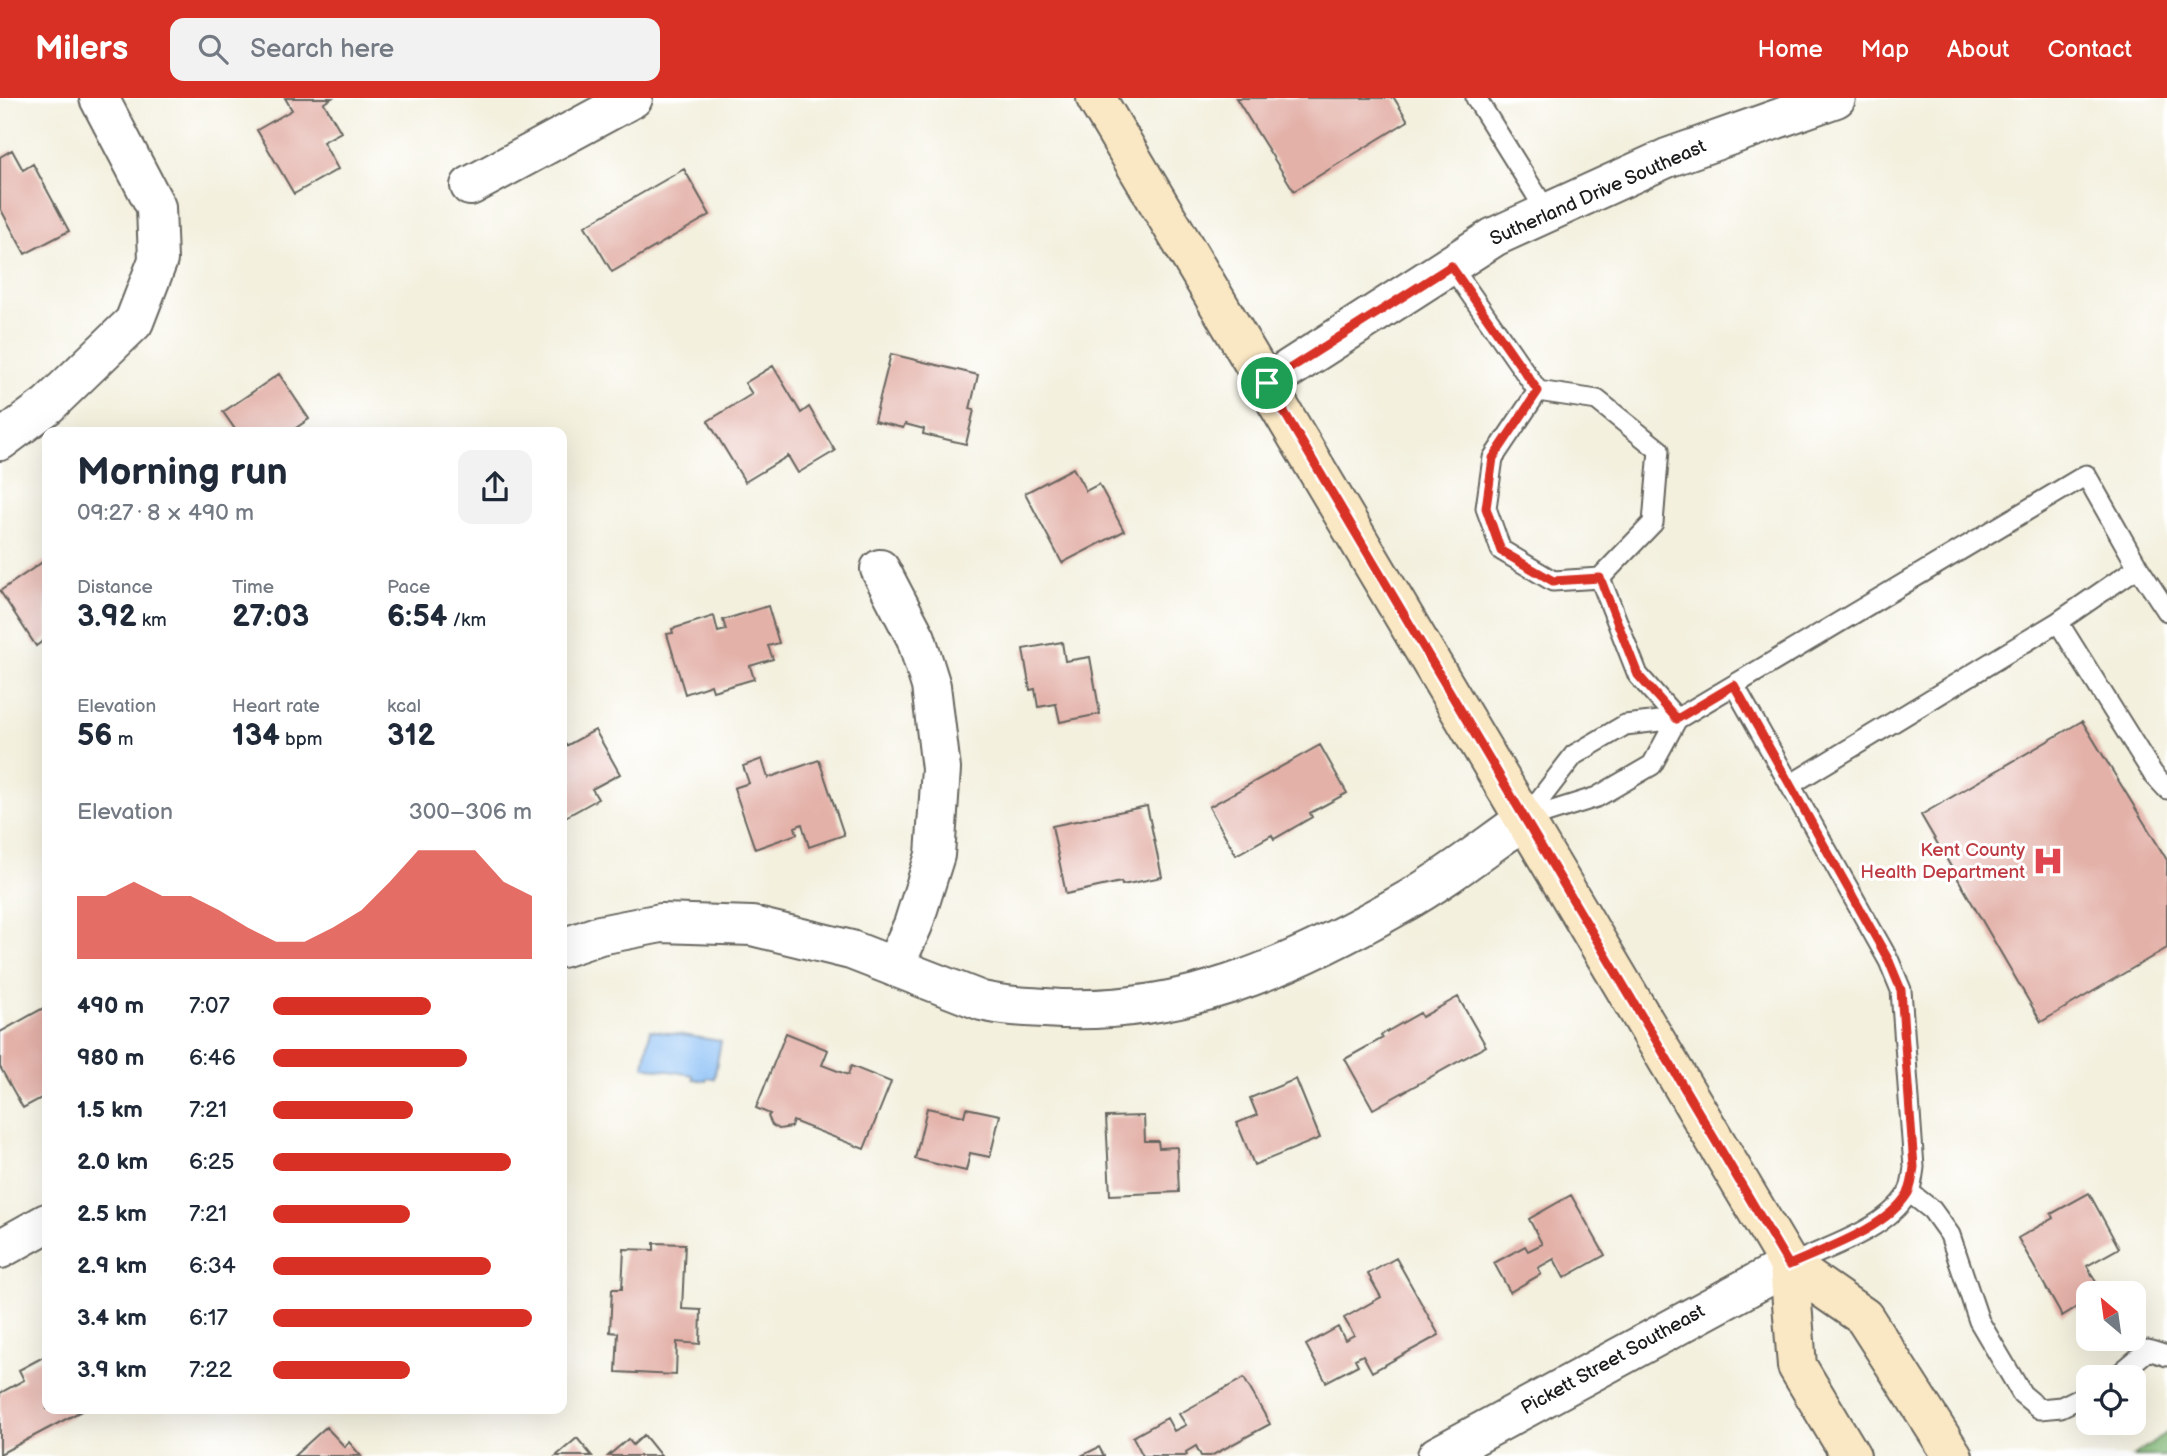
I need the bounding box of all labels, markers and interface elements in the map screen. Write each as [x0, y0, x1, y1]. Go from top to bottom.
search box [170, 18, 660, 81]
text: Milers [35, 29, 128, 69]
icon: search [194, 30, 232, 68]
text: Search here [250, 34, 394, 65]
text: Home [1758, 35, 1823, 64]
text: Map [1861, 35, 1909, 64]
text: About [1947, 35, 2009, 64]
text: Contact [2047, 35, 2132, 64]
street label: Sutherland Drive Southeast [1487, 135, 1710, 251]
pin [1237, 353, 1297, 413]
icon: arrive [1248, 364, 1286, 402]
text: Morning run [77, 450, 288, 495]
button: share [458, 450, 532, 524]
text: 09:27 · 8 × 490 m [77, 499, 254, 527]
text: Distance [77, 576, 153, 599]
text: Time [232, 576, 274, 599]
text: Pace [387, 576, 430, 599]
text: 3.92 [77, 599, 137, 635]
text: 27:03 [232, 599, 309, 635]
text: 6:54 [387, 599, 447, 635]
text: km [137, 609, 167, 632]
text: /km [447, 609, 486, 632]
text: Elevation [77, 695, 156, 718]
text: Heart rate [232, 695, 320, 718]
text: kcal [387, 695, 421, 718]
text: 56 [77, 718, 113, 754]
text: 134 [232, 718, 280, 754]
text: 312 [387, 718, 435, 754]
text: m [113, 728, 133, 751]
text: bpm [280, 728, 322, 751]
text: Elevation [77, 798, 173, 826]
text: 300–306 m [409, 798, 532, 826]
place label: Kent County Health Department [1860, 839, 2025, 884]
hospital icon: Kent County Health Department [2031, 844, 2065, 878]
text: 490 m [77, 992, 144, 1020]
text: 7:07 [189, 992, 230, 1020]
text: 980 m [77, 1044, 144, 1072]
text: 6:46 [189, 1044, 236, 1072]
text: 1.5 km [77, 1096, 143, 1124]
text: 7:21 [189, 1096, 227, 1124]
text: 2.0 km [77, 1148, 148, 1176]
text: 6:25 [189, 1148, 234, 1176]
text: 2.5 km [77, 1200, 147, 1228]
text: 7:21 [189, 1200, 227, 1228]
text: 2.9 km [77, 1252, 147, 1280]
text: 6:34 [189, 1252, 236, 1280]
north arrow [2076, 1281, 2146, 1351]
map controls [2076, 1281, 2146, 1435]
street label: Pickett Street Southeast [1517, 1300, 1709, 1420]
text: 3.4 km [77, 1304, 147, 1332]
text: 6:17 [189, 1304, 228, 1332]
text: 3.9 km [77, 1356, 147, 1384]
text: 7:22 [189, 1356, 232, 1384]
button: locate [2076, 1365, 2146, 1435]

